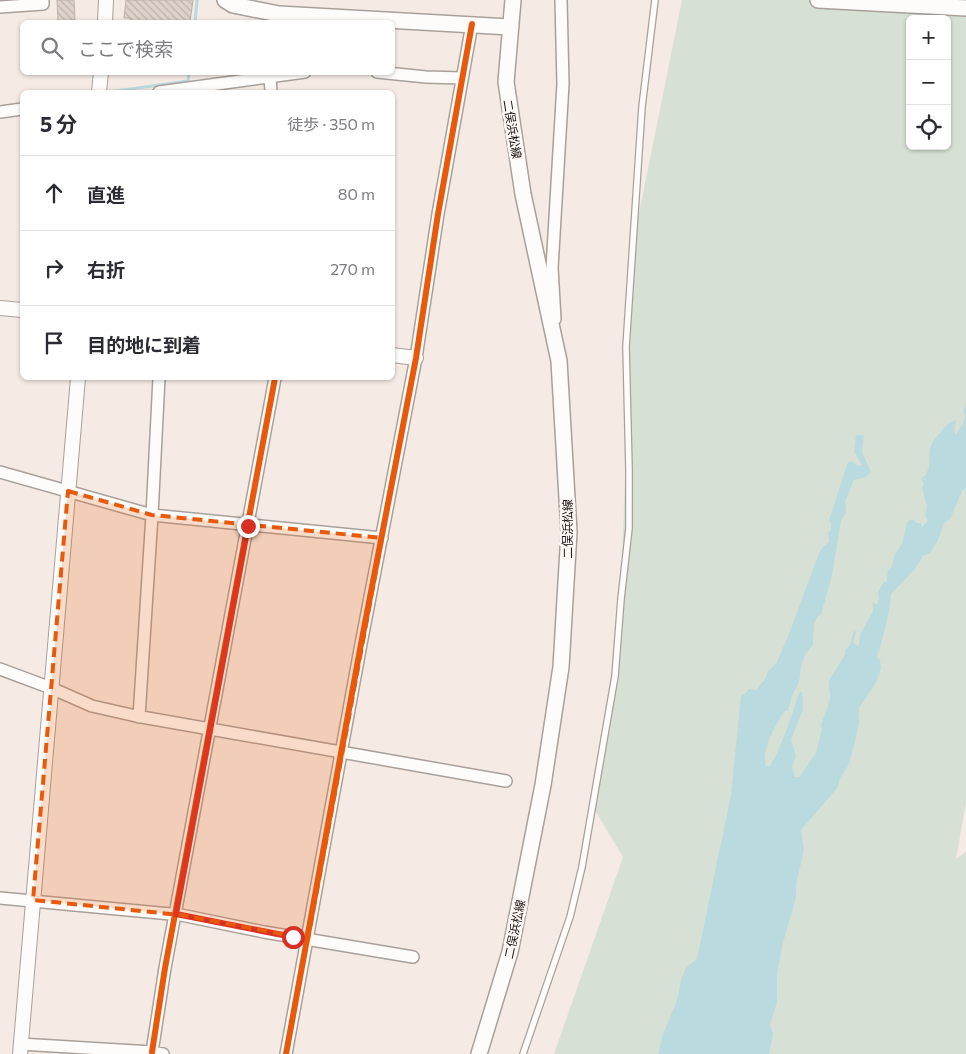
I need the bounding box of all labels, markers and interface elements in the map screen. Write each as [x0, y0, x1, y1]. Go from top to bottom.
map controls [906, 15, 951, 150]
button: + [906, 15, 951, 60]
search box [20, 20, 395, 75]
icon: search [38, 34, 66, 62]
text: ここで検索 [78, 37, 173, 60]
button: − [906, 60, 951, 105]
street label: 二俣浜松線 [501, 98, 525, 160]
button: locate [906, 105, 951, 150]
text: 5 分 [40, 111, 77, 136]
text: 徒歩 · 350 m [287, 114, 375, 133]
icon: ahead [40, 179, 68, 207]
text: 直進 [87, 183, 125, 206]
text: 80 m [338, 184, 375, 203]
icon: right [40, 254, 68, 282]
text: 右折 [87, 258, 125, 281]
text: 270 m [330, 259, 375, 278]
icon: arrive [40, 329, 68, 357]
text: 目的地に到着 [87, 333, 201, 356]
street label: 二俣浜松線 [560, 499, 574, 559]
route end [237, 515, 260, 538]
street label: 二俣浜松線 [501, 898, 527, 960]
route start [282, 926, 305, 949]

